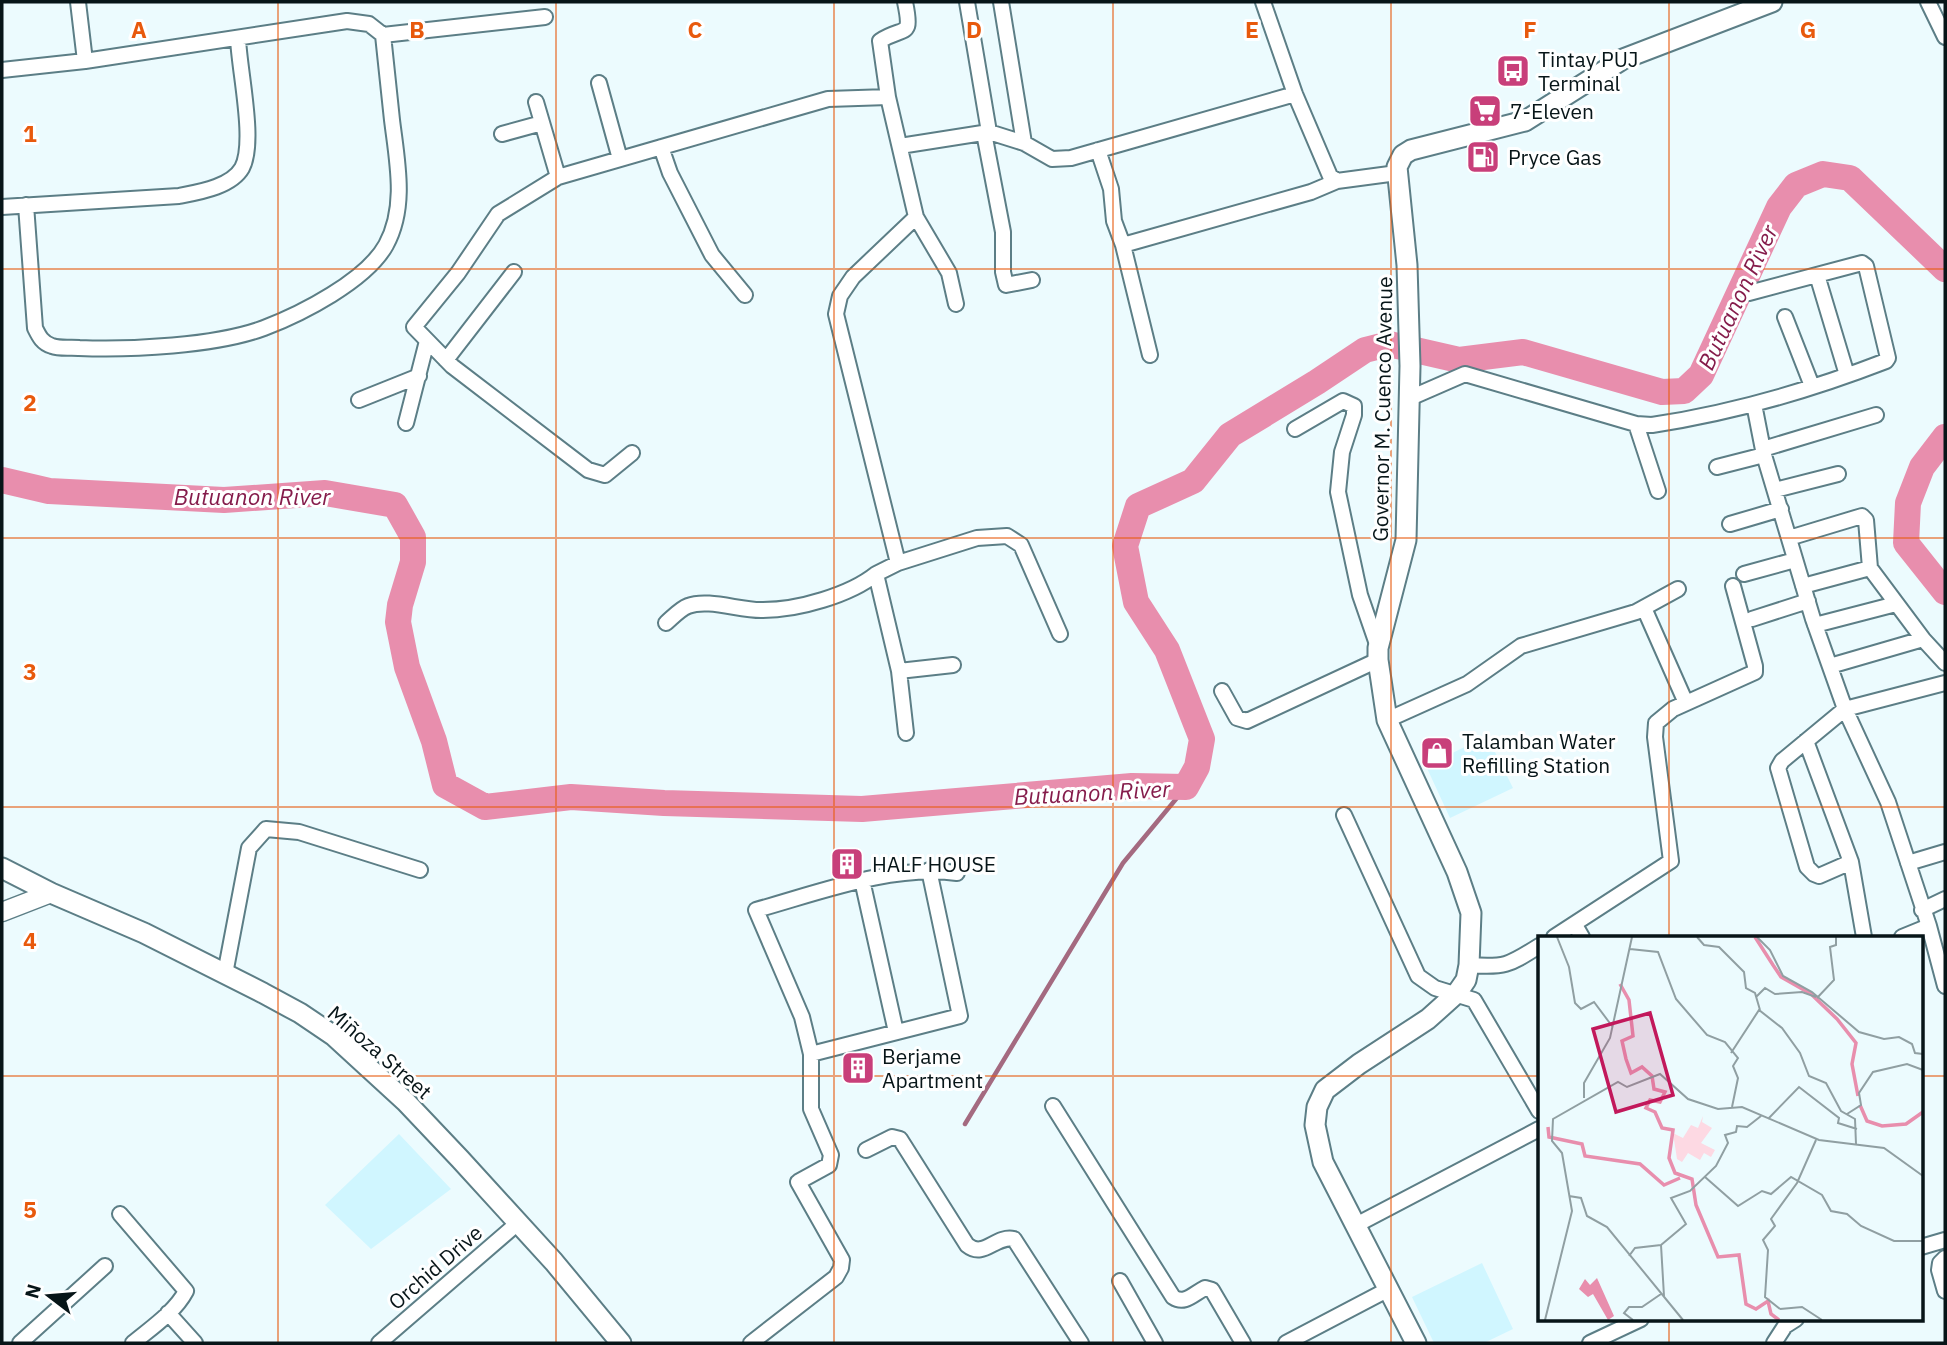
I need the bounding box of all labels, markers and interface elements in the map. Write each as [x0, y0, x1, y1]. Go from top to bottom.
text: A [131, 14, 147, 44]
text: B [409, 14, 425, 44]
text: C [688, 14, 703, 44]
text: D [966, 14, 982, 44]
text: E [1245, 14, 1259, 44]
text: F [1523, 14, 1537, 44]
text: G [1800, 14, 1816, 44]
place label: Tintay PUJ Terminal [1538, 45, 1639, 97]
bus stop icon: Tintay PUJ Terminal [1494, 52, 1532, 90]
supermarket icon: 7-Eleven [1466, 92, 1504, 130]
place label: 7-Eleven [1510, 97, 1594, 125]
text: 1 [23, 118, 37, 148]
fuel station icon: Pryce Gas [1464, 138, 1502, 176]
place label: Pryce Gas [1508, 143, 1602, 171]
water label: Butuanon River [1690, 219, 1784, 374]
street label: Governor M. Cuenco Avenue [1366, 276, 1398, 542]
text: 2 [23, 387, 37, 417]
water label: Butuanon River [174, 481, 331, 511]
text: 3 [23, 656, 37, 686]
place label: Talamban Water Refilling Station [1462, 727, 1616, 779]
shop icon: Talamban Water Refilling Station [1418, 734, 1456, 772]
water label: Butuanon River [1013, 773, 1172, 811]
building icon: HALF HOUSE [828, 845, 866, 883]
place label: HALF HOUSE [872, 850, 996, 878]
text: 4 [23, 925, 37, 955]
inset map [1538, 936, 1923, 1320]
street label: Miñoza Street [322, 999, 438, 1105]
place label: Berjame Apartment [882, 1042, 983, 1094]
building icon: Berjame Apartment [839, 1049, 877, 1087]
text: 5 [23, 1194, 37, 1224]
street label: Orchid Drive [382, 1218, 488, 1316]
north arrow [14, 1261, 84, 1331]
text: N [19, 1281, 46, 1301]

